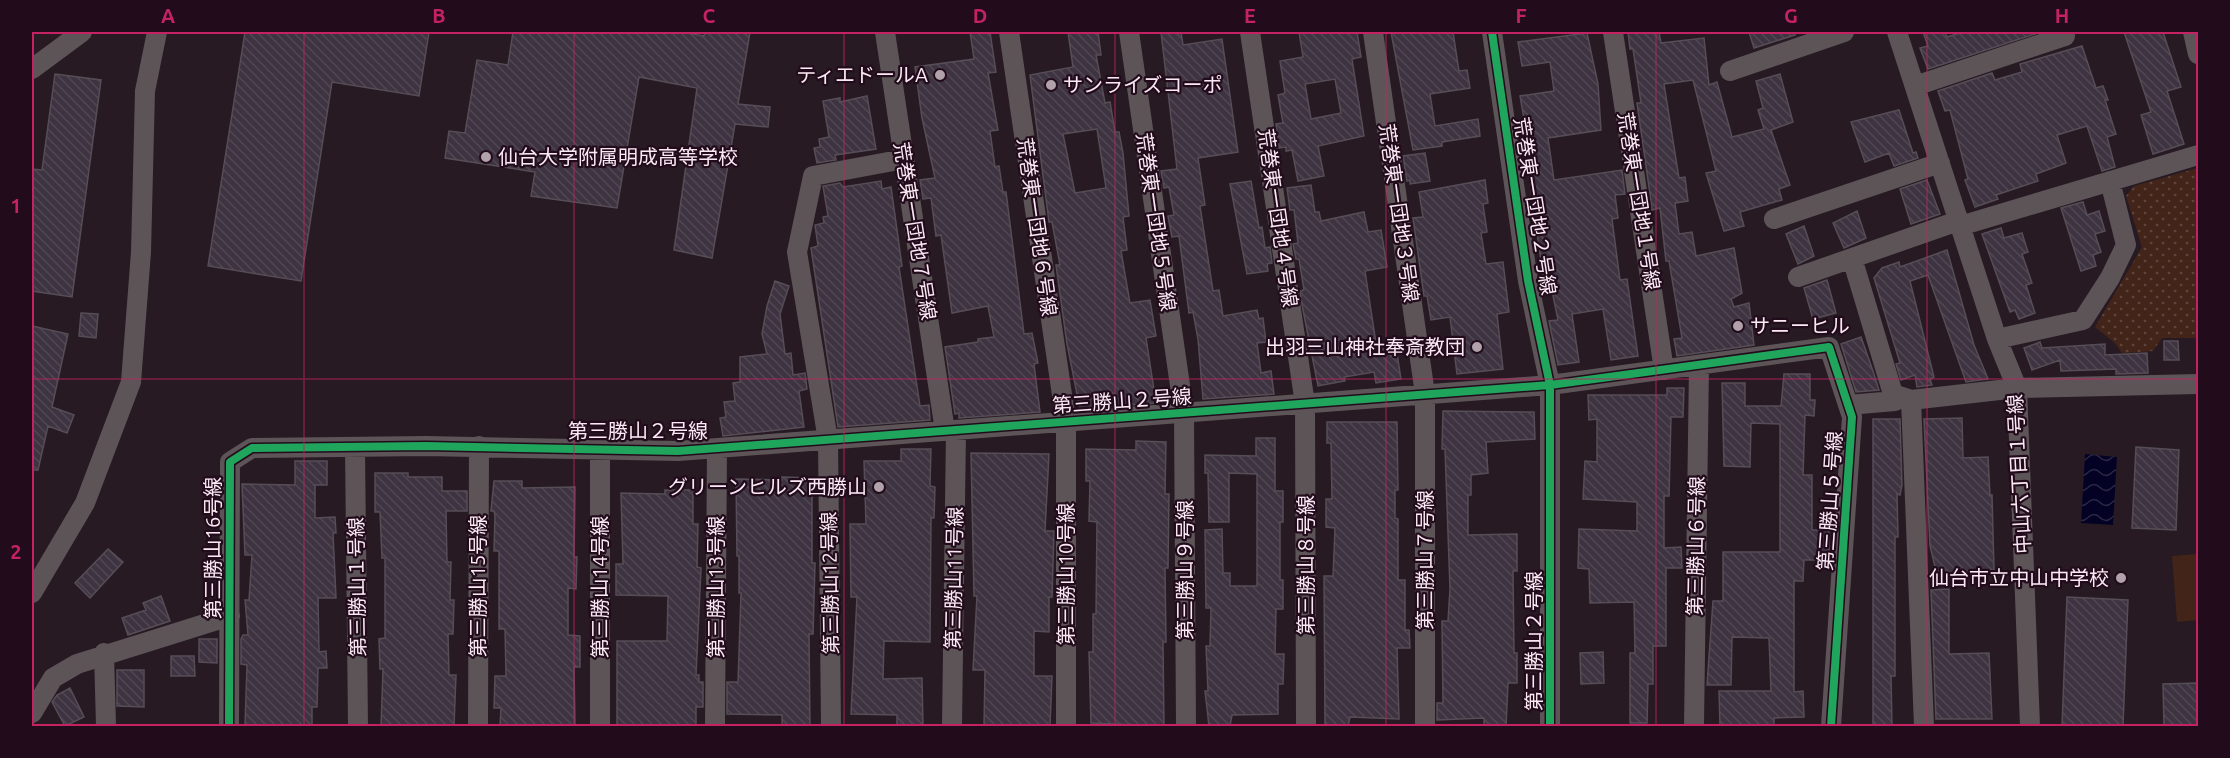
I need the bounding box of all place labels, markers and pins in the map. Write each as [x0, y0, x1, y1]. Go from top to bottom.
place label: ティエドールA [796, 63, 928, 86]
marker: ティエドールA [933, 68, 947, 82]
place label: サンライズコーポ [1063, 73, 1222, 96]
marker: サンライズコーポ [1044, 78, 1058, 92]
place label: 仙台大学附属明成高等学校 [498, 145, 738, 168]
marker: 仙台大学附属明成高等学校 [479, 150, 493, 164]
place label: サニーヒル [1750, 314, 1850, 337]
marker: サニーヒル [1731, 319, 1745, 333]
place label: 出羽三山神社奉斎教団 [1265, 335, 1465, 358]
marker: 出羽三山神社奉斎教団 [1470, 340, 1484, 354]
place label: グリーンヒルズ西勝山 [668, 475, 867, 498]
marker: グリーンヒルズ西勝山 [872, 480, 886, 494]
place label: 仙台市立中山中学校 [1929, 566, 2109, 589]
marker: 仙台市立中山中学校 [2114, 571, 2128, 585]

